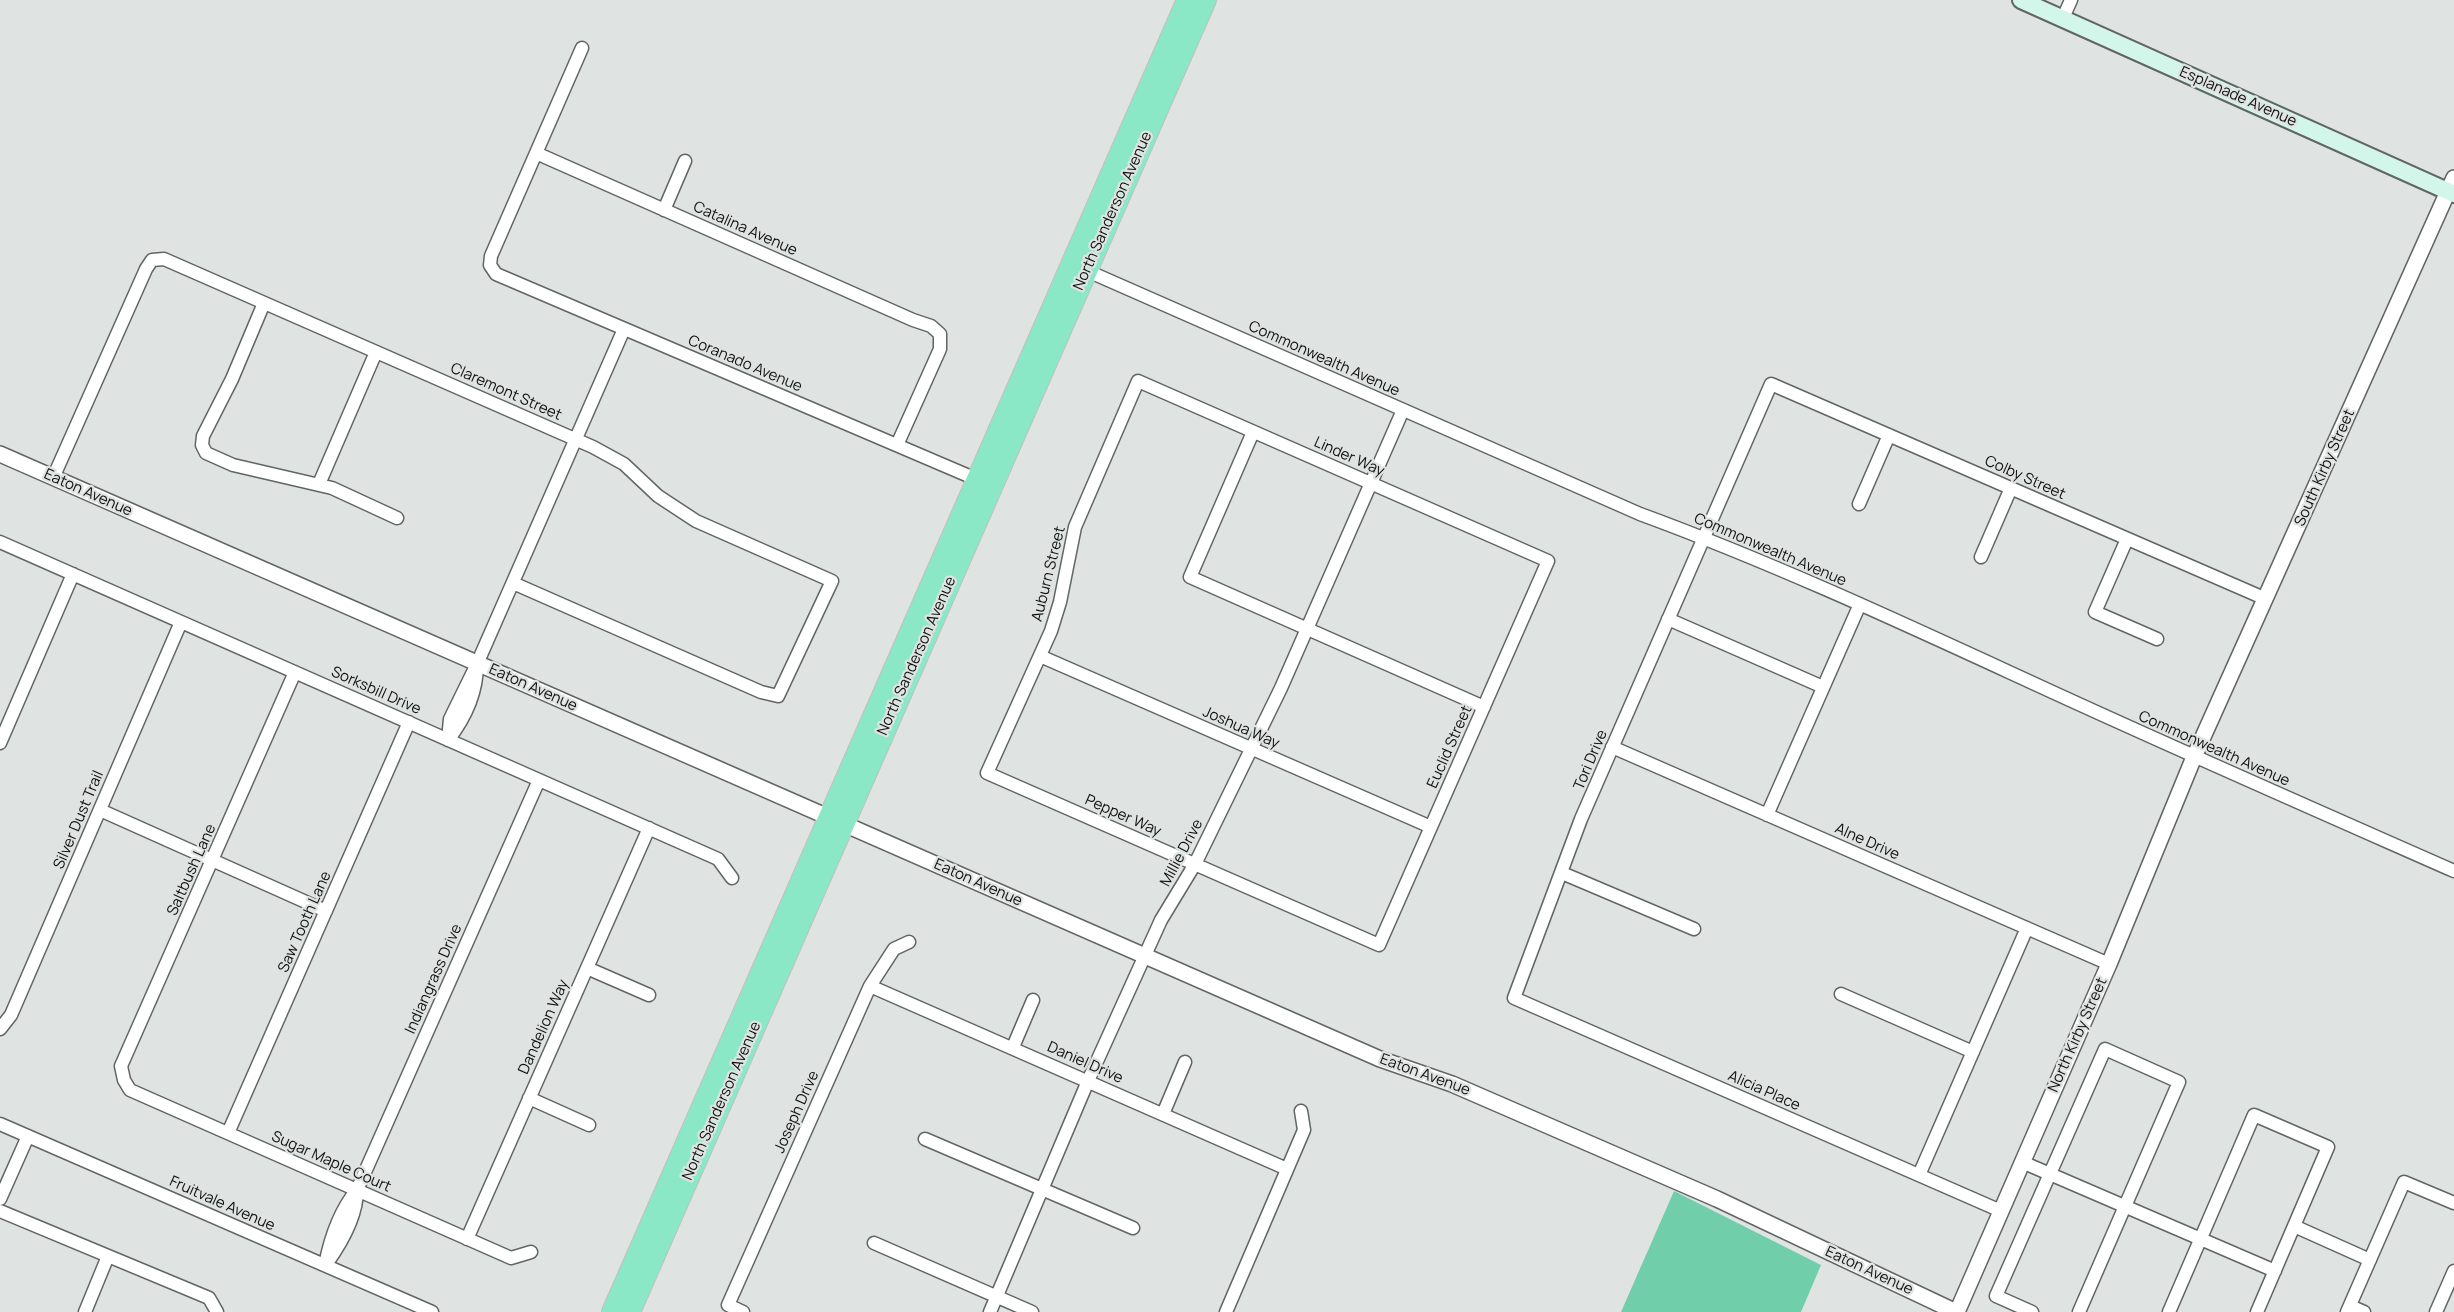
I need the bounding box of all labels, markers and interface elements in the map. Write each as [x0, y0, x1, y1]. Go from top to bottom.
street label: Esplanade Avenue [2177, 63, 2299, 131]
street label: North Sanderson Avenue [1070, 129, 1156, 293]
street label: Catalina Avenue [690, 198, 800, 260]
street label: Commonwealth Avenue [1246, 317, 1402, 401]
street label: Coranado Avenue [685, 332, 805, 396]
street label: Claremont Street [448, 359, 564, 425]
street label: South Kirby Street [2291, 407, 2359, 529]
street label: Linder Way [1311, 433, 1387, 481]
street label: Colby Street [1982, 452, 2068, 504]
street label: Eaton Avenue [41, 466, 135, 520]
street label: Commonwealth Avenue [1691, 510, 1849, 590]
street label: Auburn Street [1028, 524, 1070, 624]
street label: North Sanderson Avenue [874, 574, 960, 738]
street label: Eaton Avenue [486, 661, 580, 715]
street label: Sorksbill Drive [328, 663, 424, 719]
street label: Joshua Way [1200, 703, 1282, 753]
street label: Euclid Street [1424, 703, 1476, 791]
street label: Commonwealth Avenue [2136, 707, 2292, 791]
street label: Tori Drive [1570, 727, 1612, 793]
street label: Silver Dust Trail [50, 768, 108, 872]
street label: Pepper Way [1082, 791, 1164, 841]
street label: Millie Drive [1157, 816, 1207, 890]
street label: Alne Drive [1832, 820, 1902, 864]
street label: Saltbush Lane [164, 821, 220, 919]
street label: Eaton Avenue [931, 856, 1025, 910]
street label: Saw Tooth Lane [275, 869, 335, 975]
street label: Indiangrass Drive [402, 921, 466, 1037]
street label: North Kirby Street [2045, 975, 2111, 1095]
street label: Dandelion Way [515, 977, 573, 1077]
street label: North Sanderson Avenue [679, 1019, 765, 1183]
street label: Daniel Drive [1044, 1038, 1126, 1088]
street label: Eaton Avenue [1377, 1050, 1473, 1100]
street label: Alicia Place [1725, 1067, 1803, 1115]
street label: Joseph Drive [771, 1068, 823, 1156]
street label: Sugar Maple Court [269, 1128, 393, 1196]
street label: Fruitvale Avenue [166, 1173, 278, 1235]
street label: Eaton Avenue [1822, 1243, 1916, 1299]

